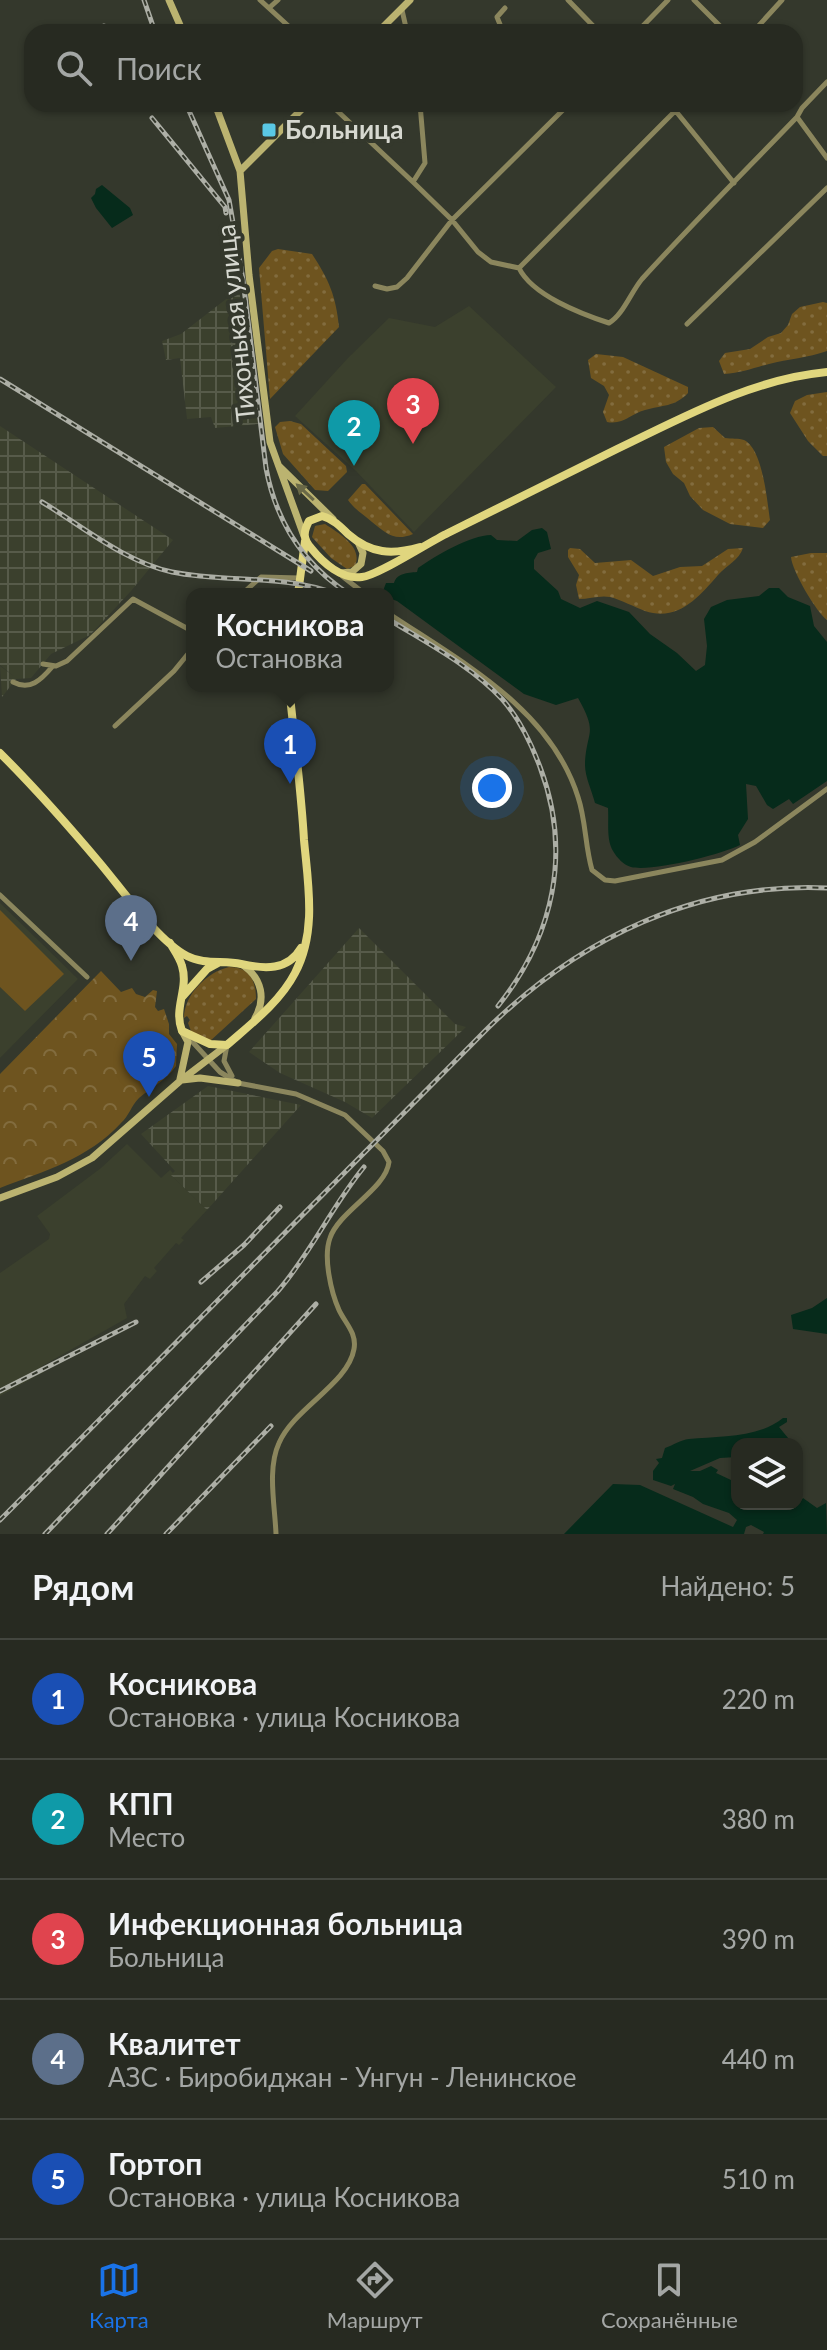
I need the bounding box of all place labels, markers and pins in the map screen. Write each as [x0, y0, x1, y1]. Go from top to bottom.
place label: Больница [285, 113, 403, 145]
marker: Больница [260, 121, 278, 139]
pin: 3 [387, 378, 439, 444]
pin: 2 [328, 400, 380, 466]
pin: 1 [264, 718, 316, 784]
pin: 4 [105, 895, 157, 961]
pin: 5 [123, 1031, 175, 1097]

